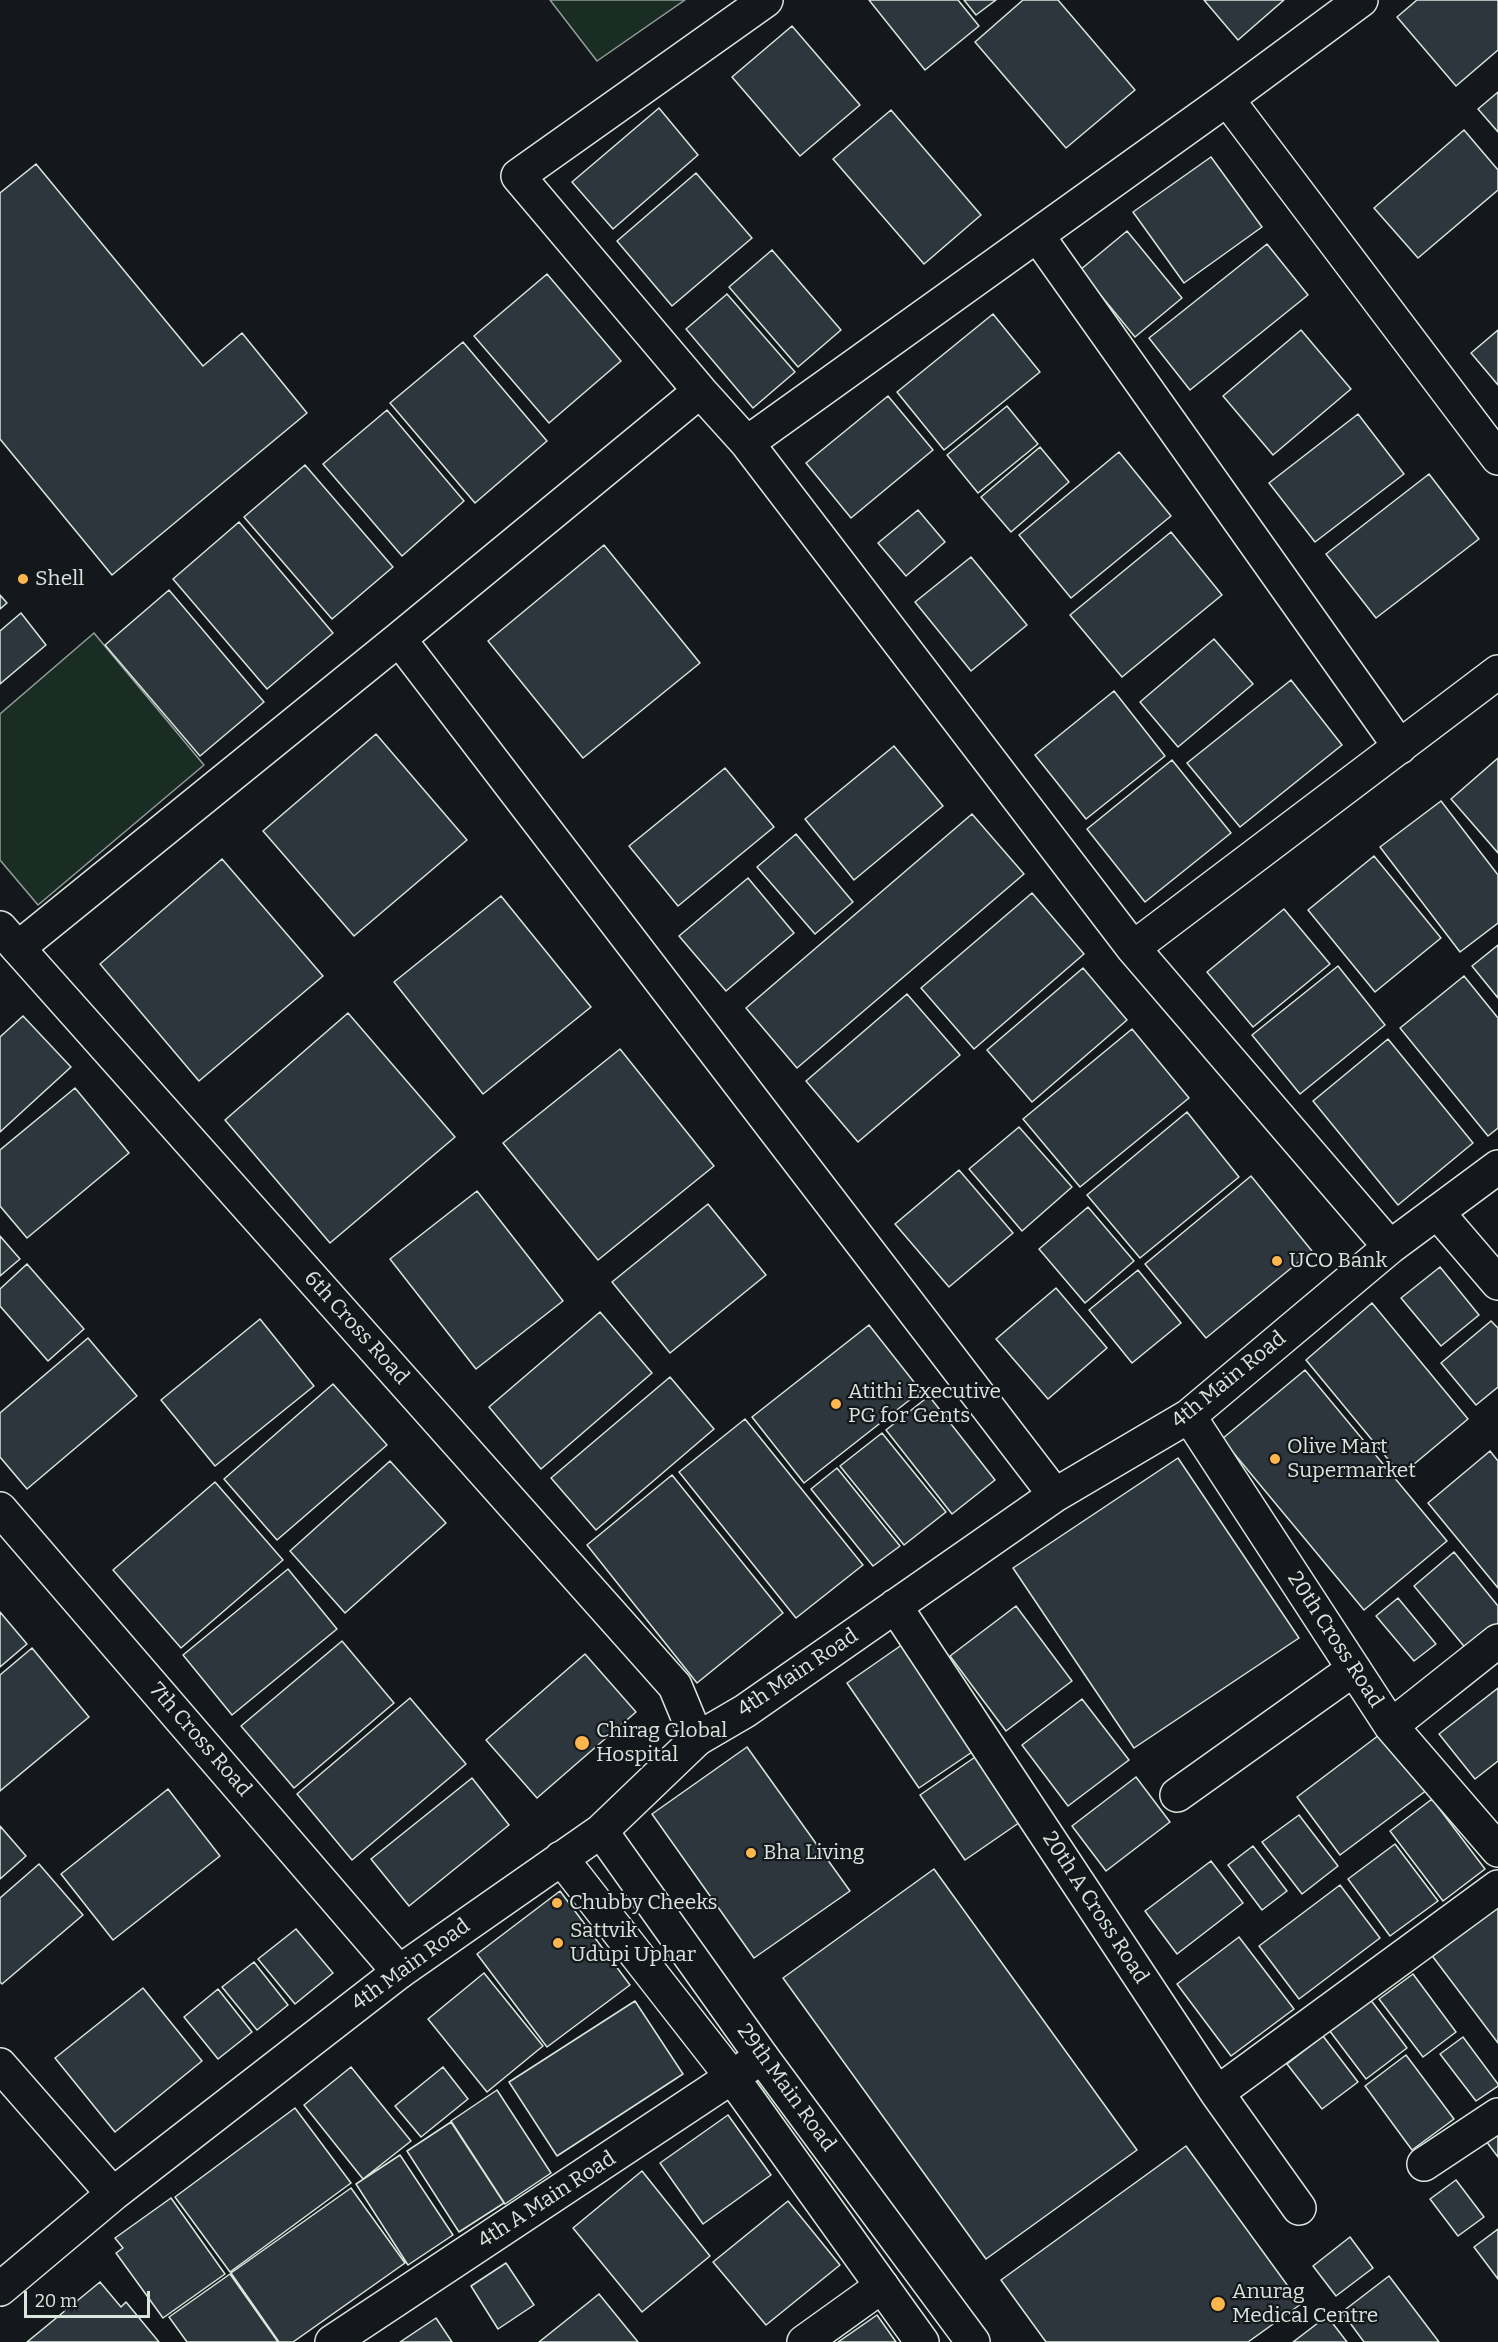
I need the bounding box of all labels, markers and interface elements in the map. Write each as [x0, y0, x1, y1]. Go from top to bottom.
place label: Shell [35, 566, 84, 592]
marker: Shell [16, 572, 30, 586]
place label: UCO Bank [1289, 1248, 1387, 1274]
marker: UCO Bank [1270, 1254, 1284, 1268]
street label: 6th Cross Road [298, 1266, 414, 1390]
street label: 4th Main Road [1167, 1326, 1291, 1434]
place label: Atithi Executive PG for Gents [848, 1379, 1001, 1429]
marker: Atithi Executive PG for Gents [829, 1397, 843, 1411]
place label: Olive Mart Supermarket [1287, 1434, 1416, 1484]
marker: Olive Mart Supermarket [1268, 1452, 1282, 1466]
street label: 20th Cross Road [1282, 1567, 1388, 1713]
street label: 4th Main Road [733, 1623, 863, 1723]
street label: 7th Cross Road [144, 1678, 256, 1802]
place label: Chirag Global Hospital [596, 1718, 727, 1768]
marker: Chirag Global Hospital [573, 1734, 591, 1752]
street label: 20th A Cross Road [1036, 1827, 1154, 1989]
place label: Bha Living [763, 1840, 864, 1866]
marker: Bha Living [744, 1846, 758, 1860]
place label: Chubby Cheeks [569, 1890, 718, 1916]
marker: Chubby Cheeks [550, 1896, 564, 1910]
street label: 4th Main Road [347, 1914, 475, 2016]
place label: Sattvik Udupi Uphar [570, 1918, 696, 1968]
marker: Sattvik Udupi Uphar [551, 1936, 565, 1950]
street label: 29th Main Road [731, 2019, 841, 2157]
street label: 4th A Main Road [473, 2146, 621, 2254]
scale bar [27, 2279, 153, 2317]
place label: Anurag Medical Centre [1232, 2279, 1378, 2329]
text: 20 m [35, 2290, 77, 2312]
marker: Anurag Medical Centre [1209, 2295, 1227, 2313]

